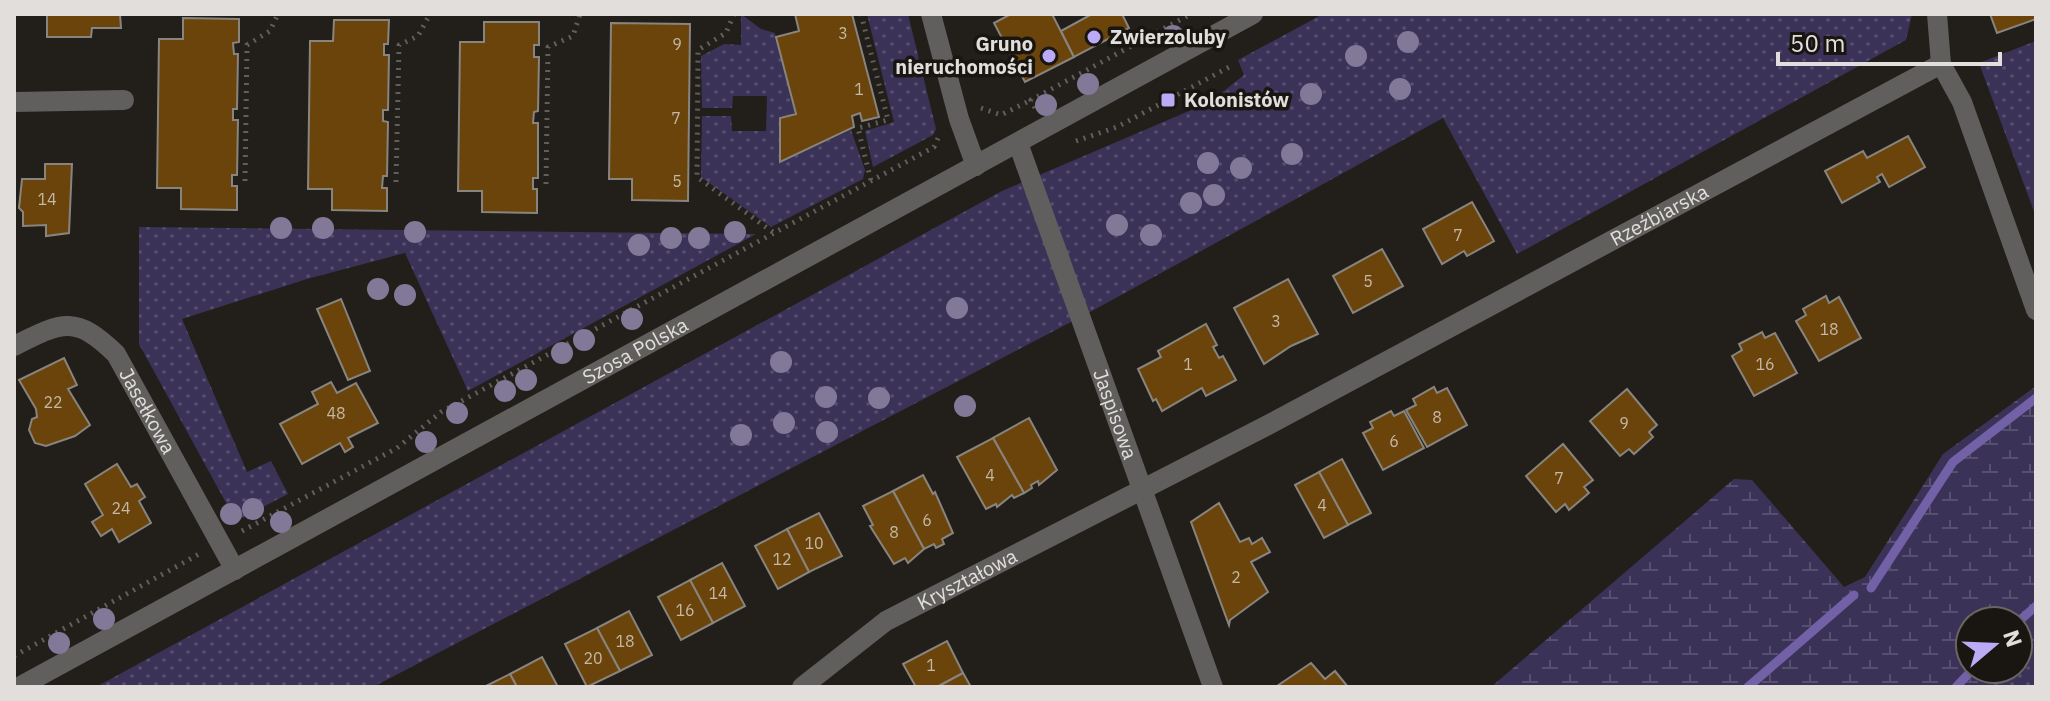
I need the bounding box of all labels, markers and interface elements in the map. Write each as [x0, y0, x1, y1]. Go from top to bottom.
scale bar [1778, 16, 2000, 66]
house number: 3 [838, 23, 848, 43]
place label: Zwierzoluby [1110, 23, 1226, 50]
text: 50 m [1790, 27, 1845, 59]
marker: Zwierzoluby [1085, 28, 1103, 46]
place label: Gruno nieruchomości [895, 30, 1033, 80]
house number: 9 [672, 34, 682, 54]
marker: Gruno nieruchomości [1040, 47, 1058, 65]
house number: 1 [854, 79, 864, 99]
place label: Kolonistów [1184, 86, 1289, 113]
marker: Kolonistów [1159, 91, 1177, 109]
house number: 7 [671, 108, 681, 128]
house number: 5 [672, 171, 682, 191]
street label: Rzeźbiarska [1605, 177, 1713, 252]
house number: 14 [37, 189, 57, 209]
house number: 7 [1453, 225, 1463, 245]
house number: 5 [1363, 271, 1373, 291]
street label: Szosa Polska [578, 311, 693, 390]
house number: 3 [1271, 311, 1281, 331]
house number: 18 [1819, 319, 1839, 339]
house number: 1 [1183, 354, 1193, 374]
house number: 16 [1755, 354, 1775, 374]
street label: Jasełkowa [113, 363, 183, 459]
street label: Jaspisowa [1087, 365, 1144, 463]
house number: 22 [43, 392, 63, 412]
house number: 48 [326, 403, 346, 423]
house number: 8 [1432, 407, 1442, 427]
house number: 9 [1619, 413, 1629, 433]
house number: 6 [1389, 431, 1399, 451]
house number: 4 [985, 465, 995, 485]
house number: 7 [1554, 468, 1564, 488]
house number: 4 [1317, 495, 1327, 515]
house number: 24 [111, 498, 131, 518]
house number: 6 [922, 510, 932, 530]
house number: 8 [889, 522, 899, 542]
house number: 10 [804, 533, 824, 553]
street label: Kryształowa [912, 542, 1022, 616]
house number: 12 [772, 549, 792, 569]
house number: 2 [1231, 567, 1241, 587]
house number: 14 [708, 583, 728, 603]
house number: 16 [675, 600, 695, 620]
north arrow [1954, 605, 2034, 685]
text: N [1997, 626, 2030, 651]
house number: 18 [615, 631, 635, 651]
house number: 20 [583, 648, 603, 668]
house number: 1 [926, 655, 936, 675]

